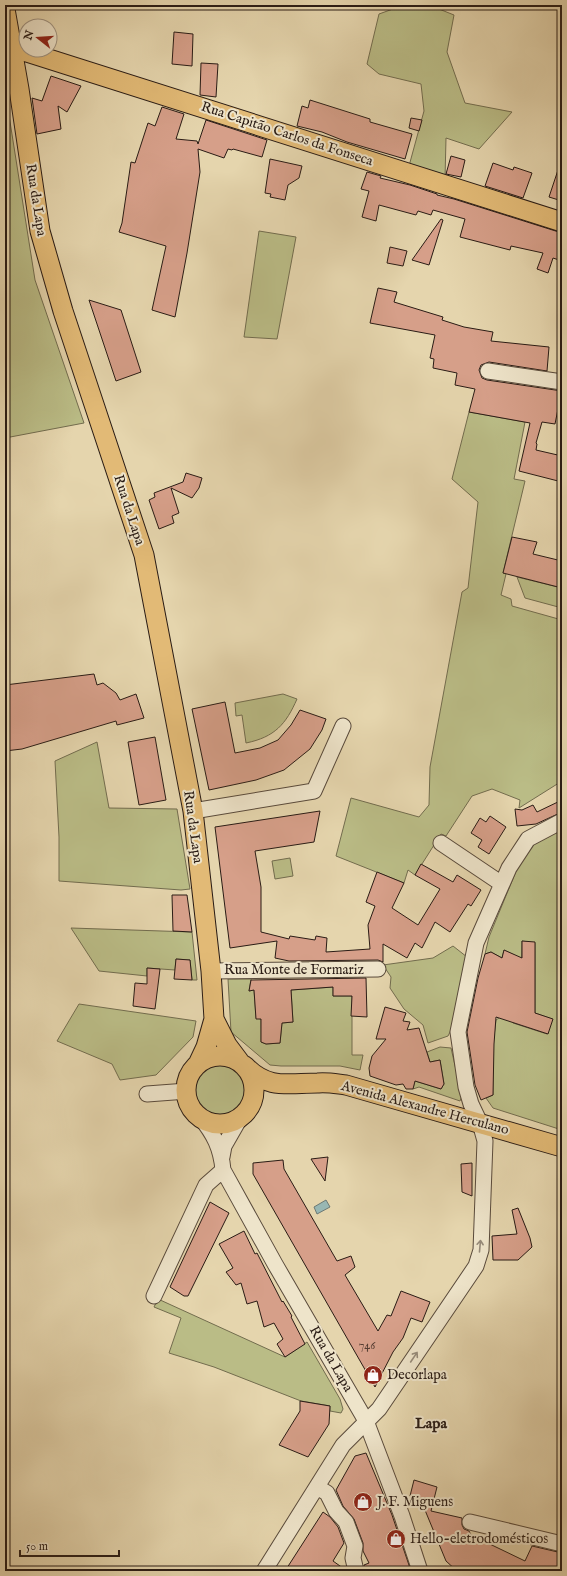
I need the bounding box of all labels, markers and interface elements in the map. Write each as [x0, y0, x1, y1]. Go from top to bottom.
north arrow [18, 18, 58, 58]
text: N [21, 28, 38, 43]
street label: Rua Capitão Carlos da Fonseca [199, 98, 376, 171]
street label: Rua da Lapa [21, 162, 51, 238]
street label: Rua da Lapa [109, 472, 149, 548]
street label: Rua da Lapa [179, 790, 207, 865]
street label: Rua Monte de Formariz [224, 961, 364, 979]
street label: Avenida Alexandre Herculano [338, 1077, 511, 1139]
one-way arrow [477, 1240, 484, 1253]
street label: Rua da Lapa [305, 1323, 358, 1396]
house number: 746 [359, 1338, 376, 1353]
one-way arrow [410, 1351, 418, 1362]
shop icon: Decorlapa [362, 1364, 384, 1386]
place label: Decorlapa [387, 1366, 448, 1384]
district label: Lapa [415, 1414, 447, 1433]
shop icon: J. F. Miguens [352, 1491, 374, 1513]
place label: J. F. Miguens [375, 1493, 453, 1511]
shop icon: Hello-eletrodomésticos [385, 1528, 407, 1550]
place label: Hello-eletrodomésticos [410, 1530, 548, 1548]
scale bar [20, 1532, 119, 1558]
text: 50 m [26, 1539, 48, 1554]

